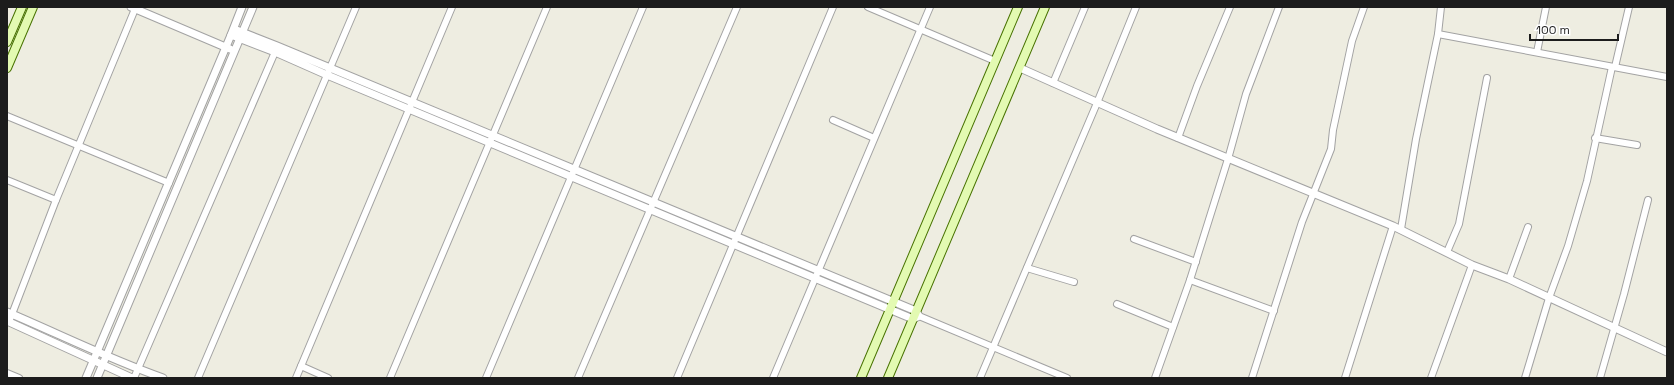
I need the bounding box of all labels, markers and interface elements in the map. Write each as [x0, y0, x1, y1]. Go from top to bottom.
scale bar [1530, 16, 1618, 42]
text: 100 m [1536, 22, 1570, 38]

